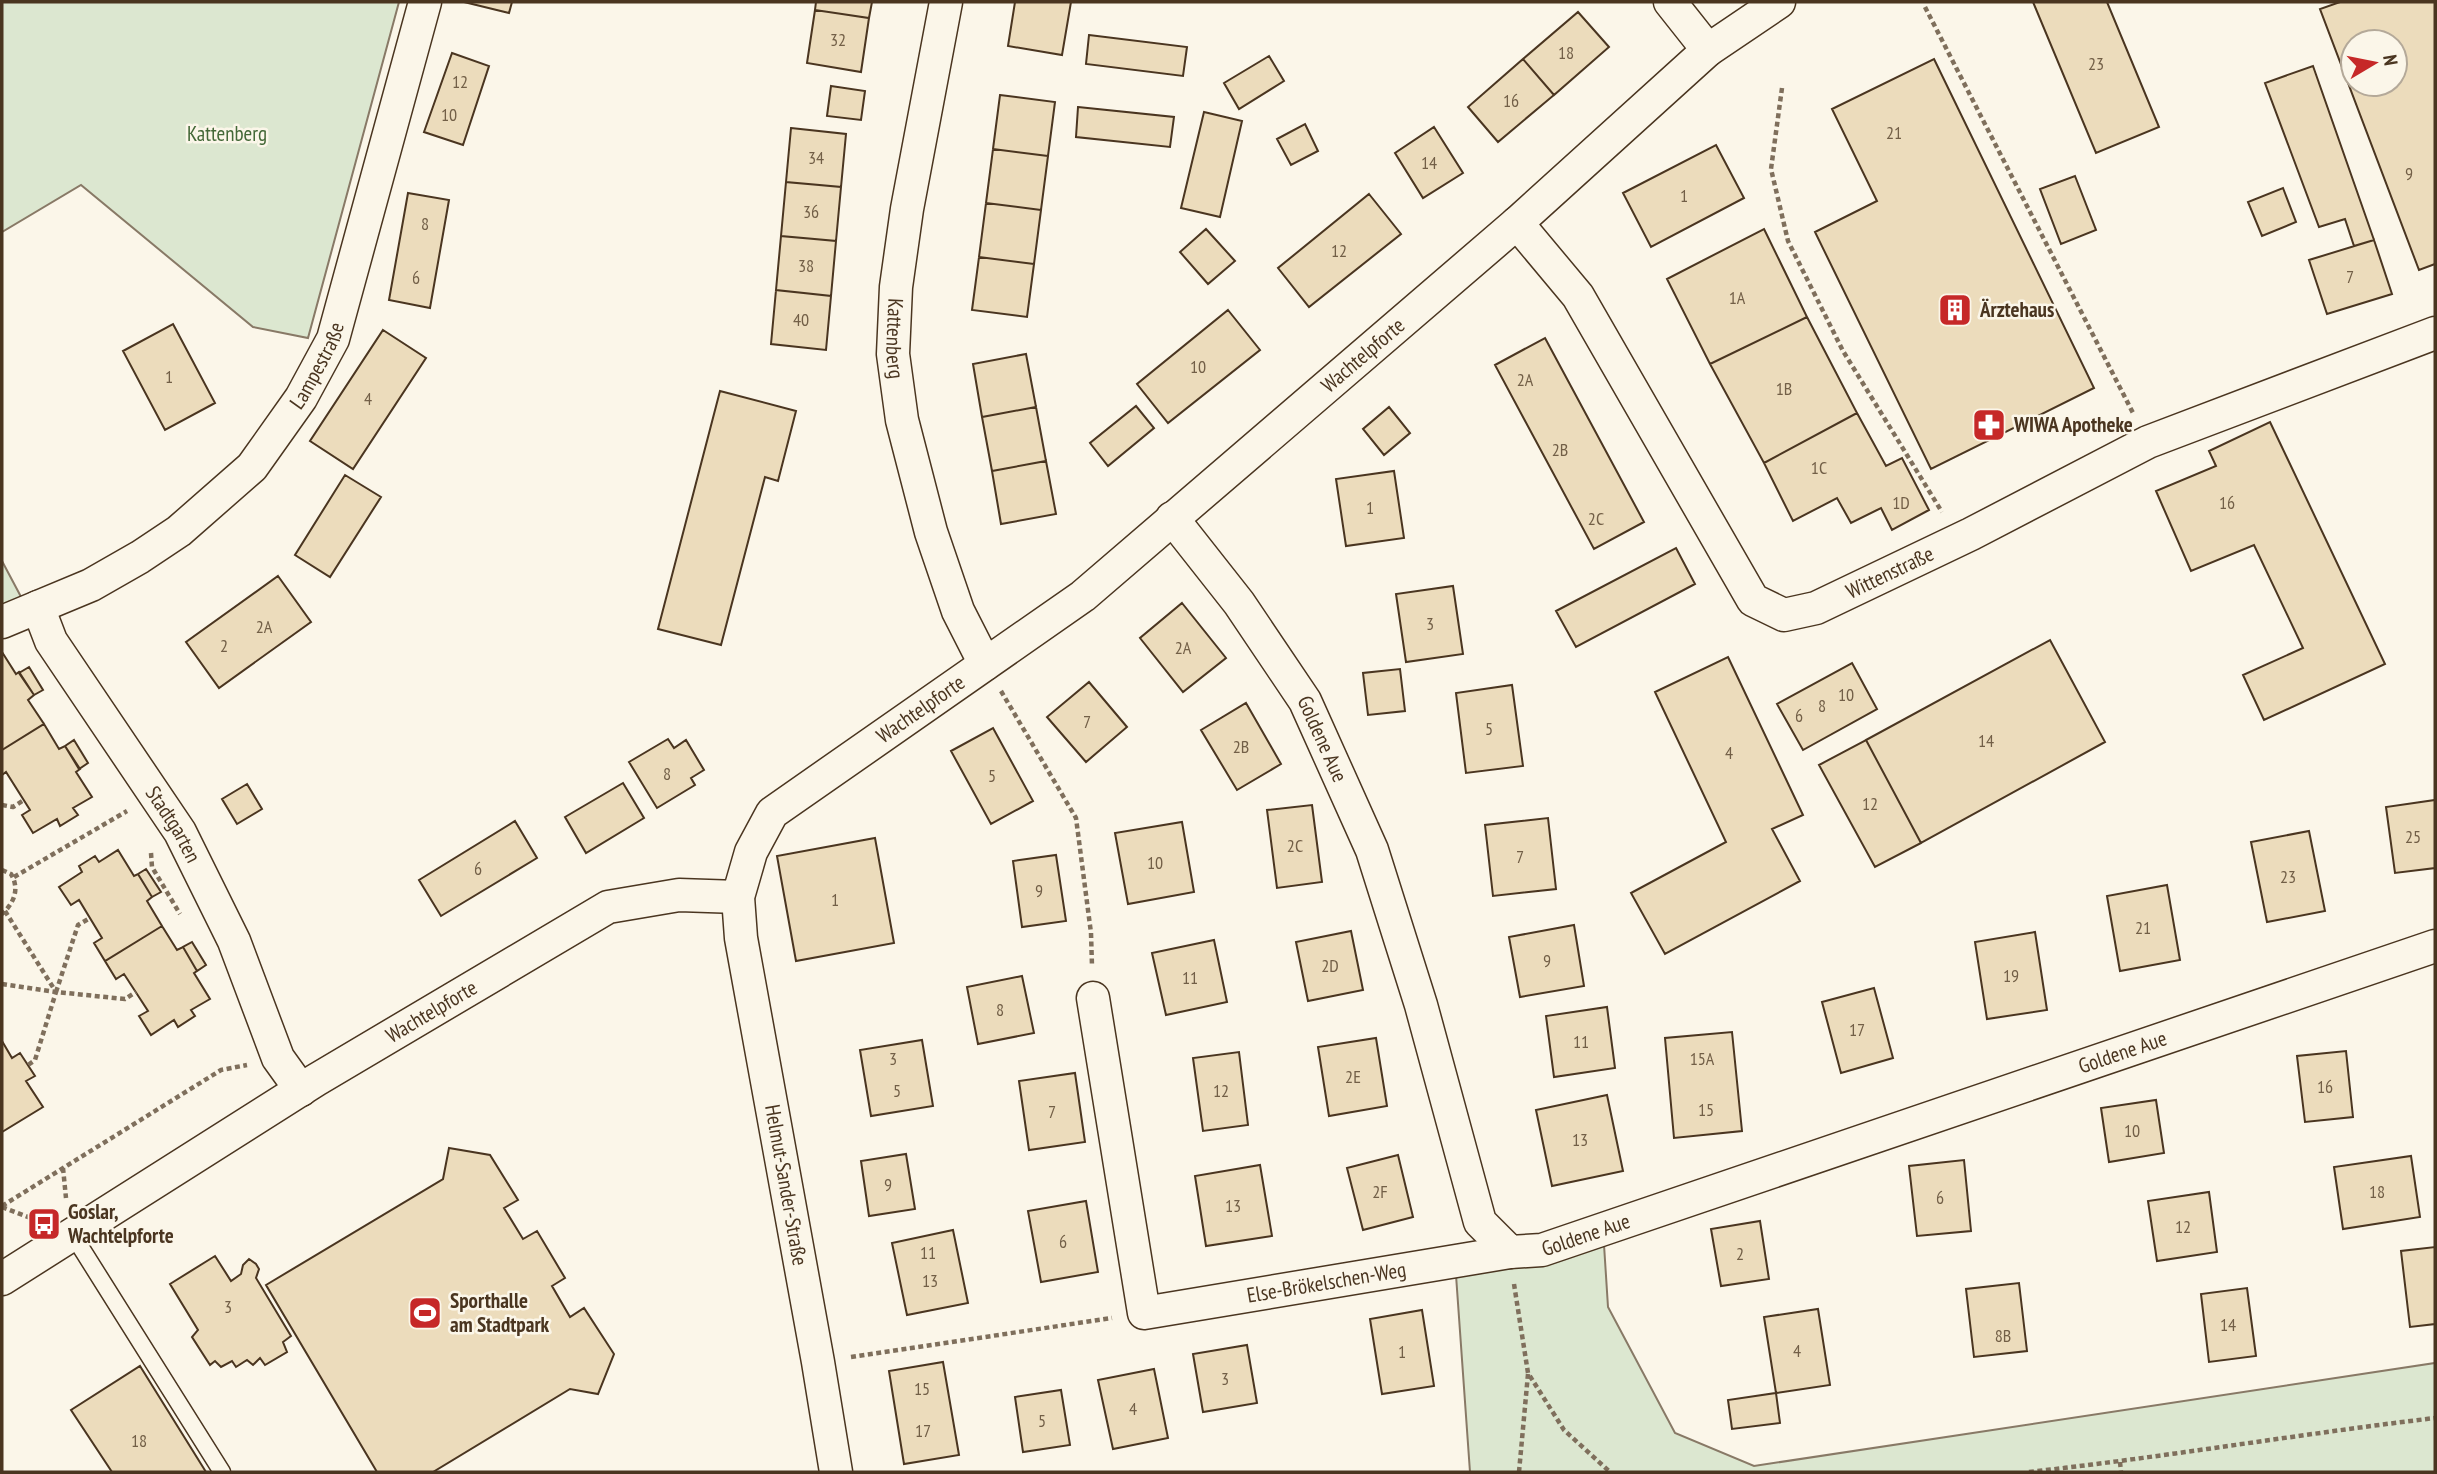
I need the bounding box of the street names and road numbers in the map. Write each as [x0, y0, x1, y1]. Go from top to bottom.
street label: Kattenberg [880, 298, 910, 380]
street label: Wachtelpforte [1315, 312, 1410, 398]
street label: Lampestraße [283, 319, 350, 414]
street label: Wittenstraße [1841, 540, 1938, 605]
street label: Wachtelpforte [871, 669, 970, 749]
street label: Goldene Aue [1291, 691, 1354, 786]
street label: Stadtgarten [140, 781, 207, 867]
street label: Wachtelpforte [381, 974, 482, 1049]
street label: Goldene Aue [2075, 1024, 2170, 1079]
street label: Helmut-Sander-Straße [759, 1102, 814, 1268]
street label: Goldene Aue [1538, 1207, 1633, 1262]
street label: Else-Brökelschen-Weg [1245, 1256, 1408, 1309]

